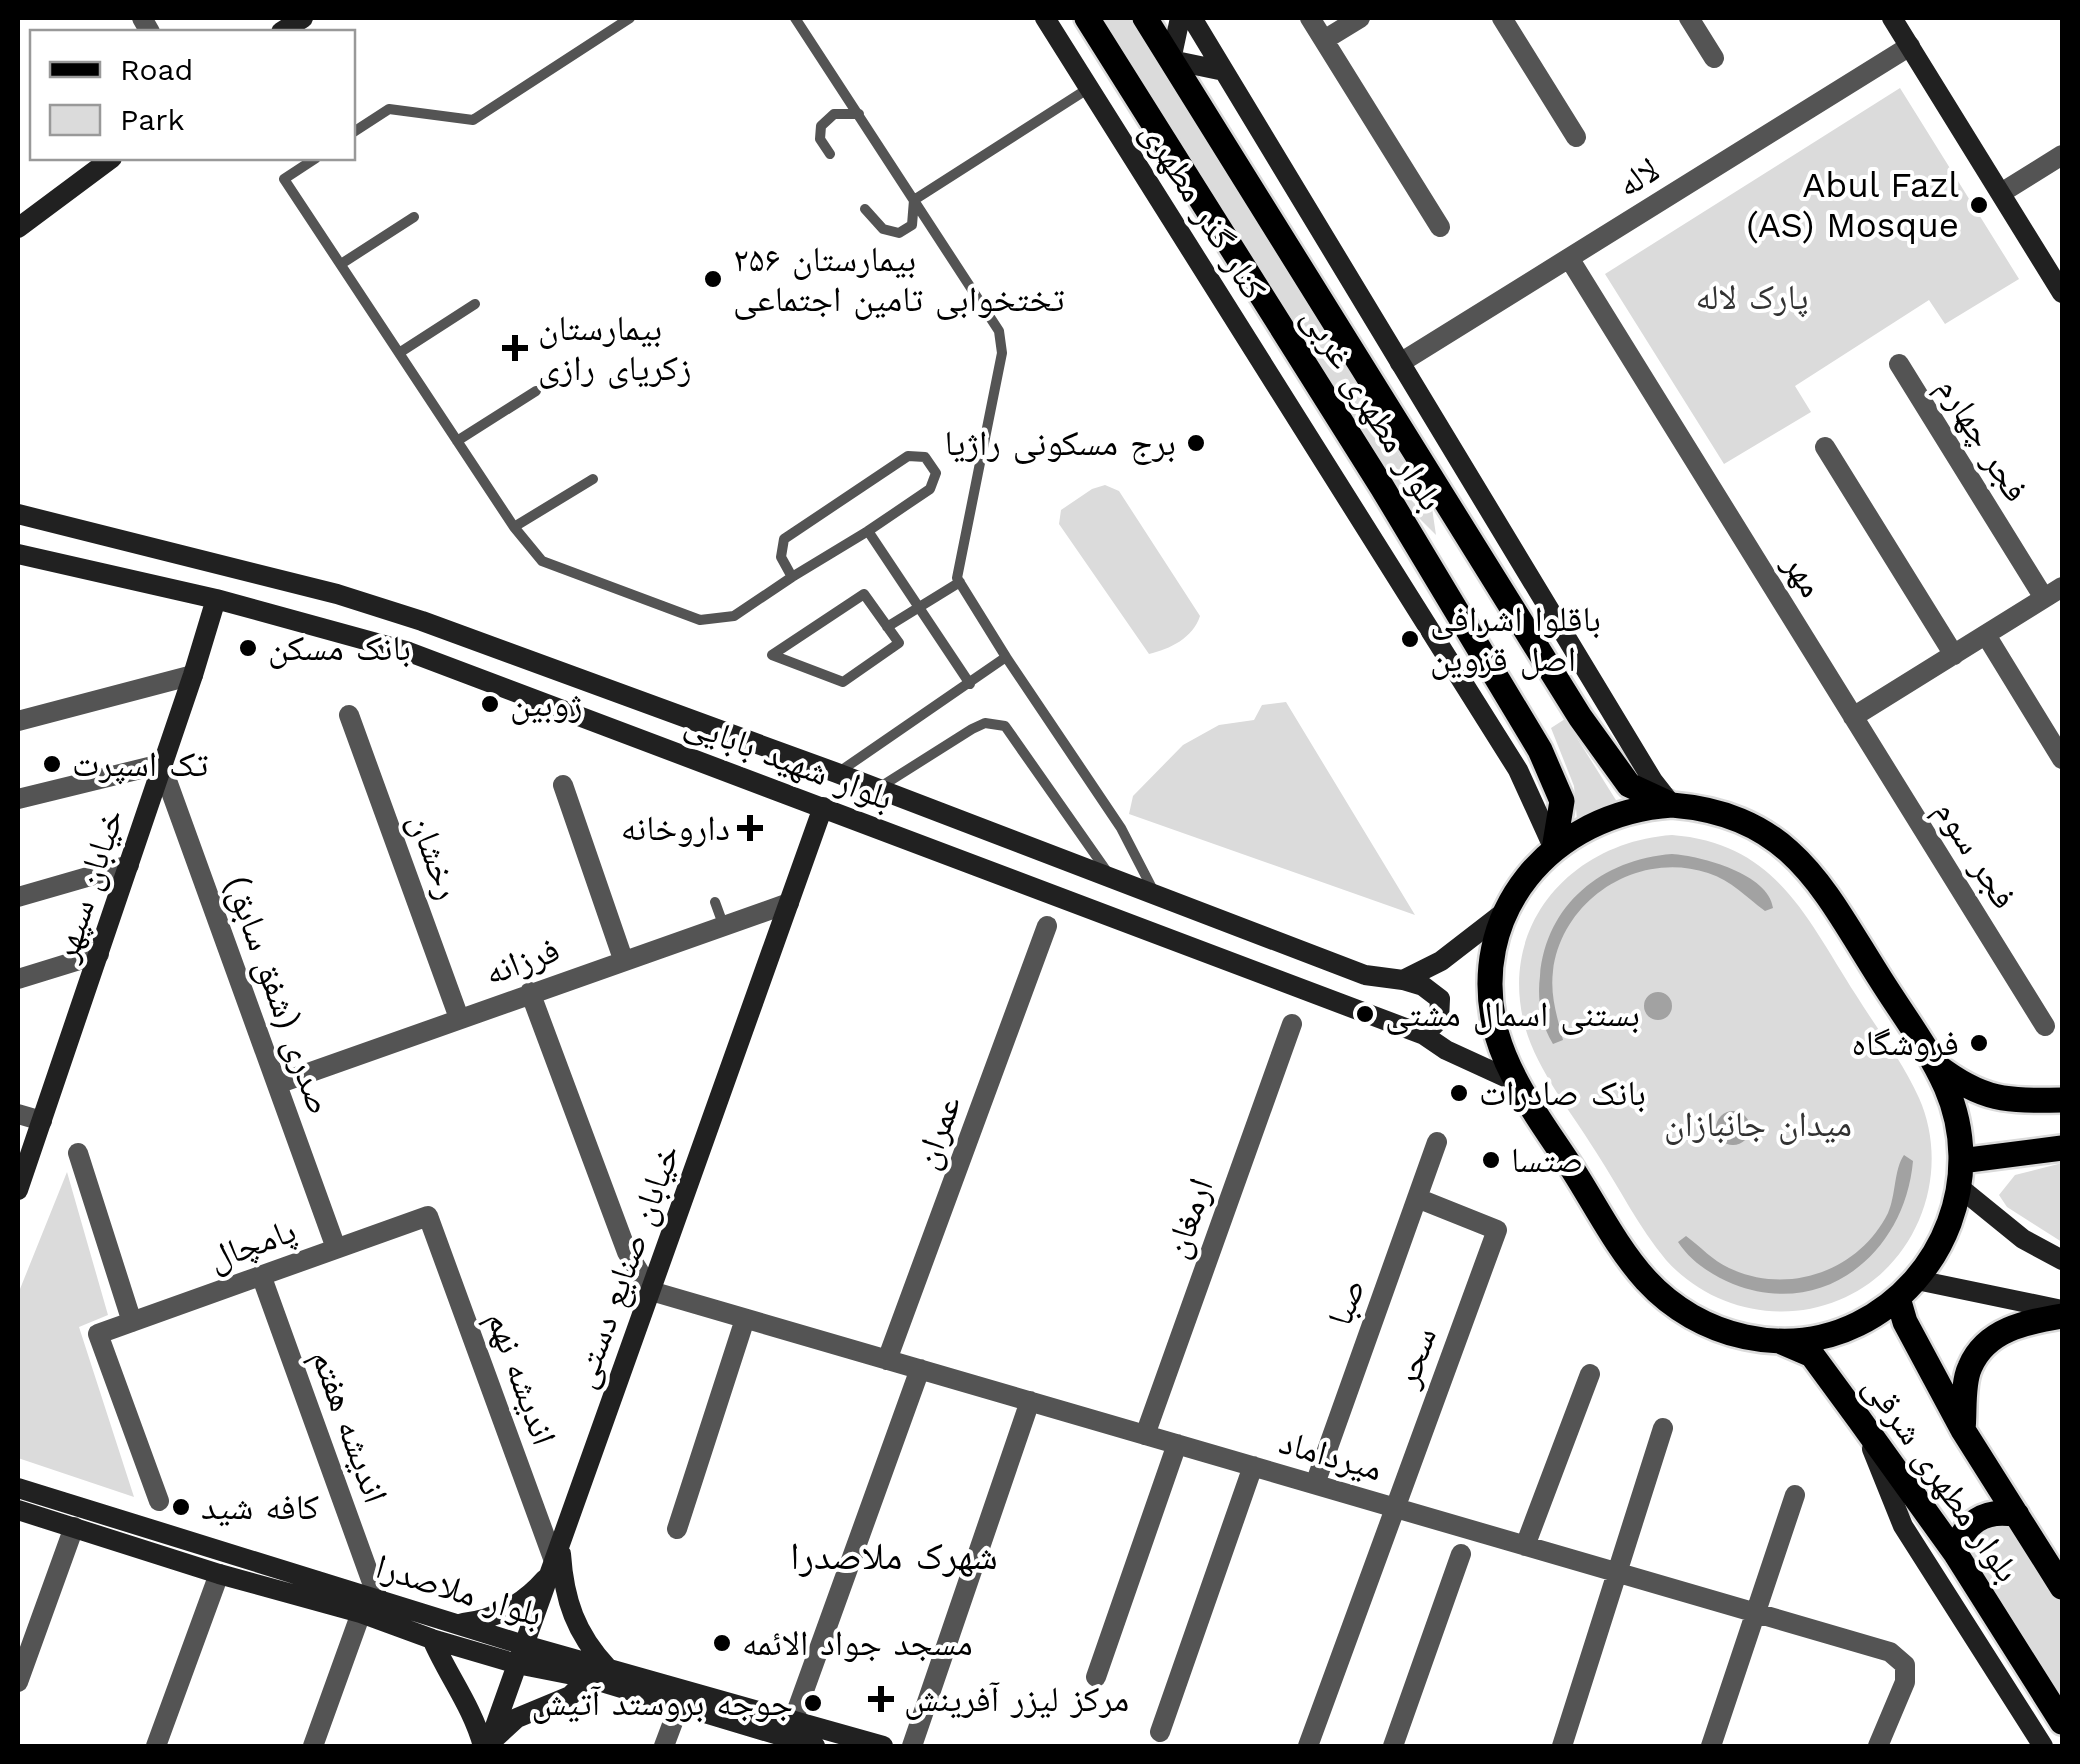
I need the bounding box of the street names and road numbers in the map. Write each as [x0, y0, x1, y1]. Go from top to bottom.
street label: کنار گذر مطهری [1132, 113, 1276, 307]
street label: لاله [1609, 148, 1667, 206]
street label: بلوار مطهری غربی [1293, 298, 1453, 518]
street label: فجر چهارم [1927, 369, 2038, 510]
street label: مهر [1774, 545, 1833, 605]
street label: بلوار شهید بابایی [679, 701, 899, 819]
street label: فجر سوم [1925, 792, 2026, 917]
street label: خیابان سپهر [43, 803, 133, 968]
street label: رخشان [400, 807, 470, 905]
street label: صدری (شفق سابق) [216, 870, 342, 1120]
street label: فرزانه [479, 928, 565, 994]
street label: عمران [904, 1090, 970, 1174]
street label: خیابان صنایع دستی [561, 1139, 689, 1394]
street label: ارمغان [1154, 1172, 1222, 1264]
street label: پامچال [203, 1209, 301, 1279]
street label: صبا [1318, 1273, 1374, 1331]
street label: اندیشه نهم [477, 1306, 565, 1451]
street label: سحر [1385, 1321, 1445, 1394]
street label: اندیشه هفتم [301, 1344, 397, 1509]
street label: بلوار مطهری شرقی [1855, 1366, 2029, 1590]
street label: میرداماد [1275, 1420, 1387, 1490]
street label: بلوار ملاصدرا [371, 1545, 547, 1635]

